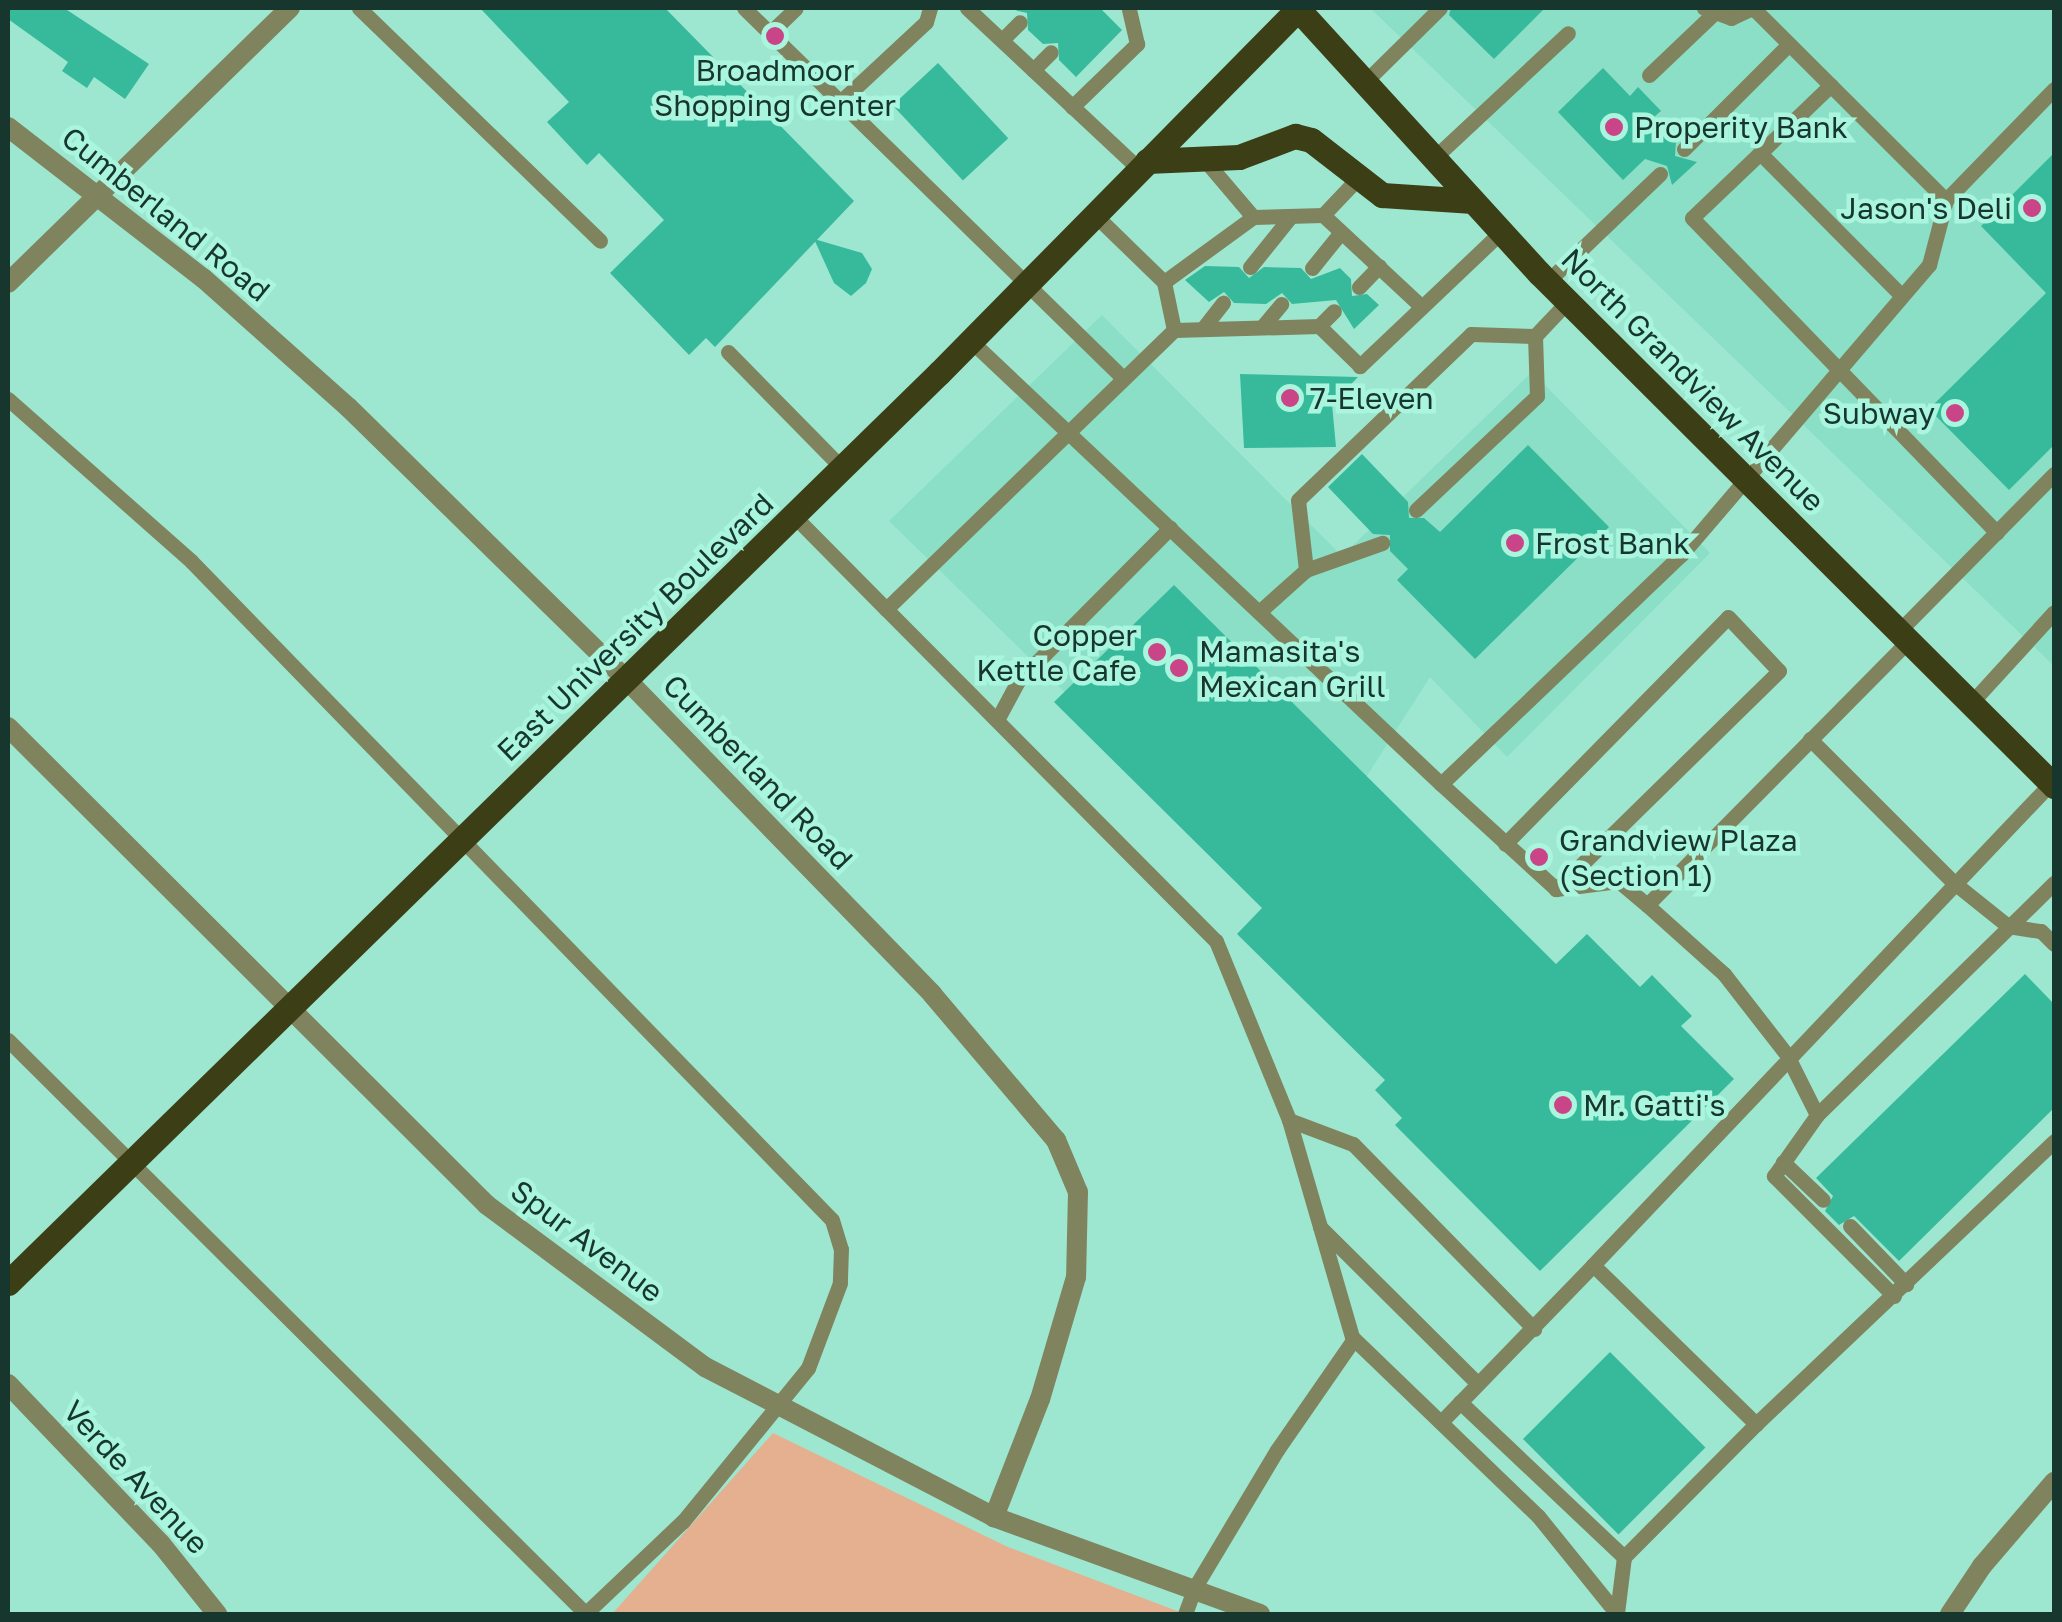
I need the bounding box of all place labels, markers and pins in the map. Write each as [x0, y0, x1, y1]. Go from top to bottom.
marker: Broadmoor Shopping Center [764, 25, 786, 47]
place label: Broadmoor Shopping Center [654, 52, 896, 122]
place label: Properity Bank [1634, 109, 1848, 145]
marker: Properity Bank [1603, 116, 1625, 138]
place label: Jason's Deli [1840, 190, 2012, 226]
marker: Jason's Deli [2021, 197, 2043, 219]
place label: 7-Eleven [1310, 380, 1434, 416]
marker: 7-Eleven [1279, 387, 1301, 409]
place label: Subway [1823, 395, 1935, 431]
marker: Subway [1944, 402, 1966, 424]
place label: Frost Bank [1535, 525, 1690, 561]
marker: Frost Bank [1504, 532, 1526, 554]
place label: Copper Kettle Cafe [976, 617, 1137, 688]
place label: Mamasita's Mexican Grill [1199, 633, 1385, 704]
marker: Copper Kettle Cafe [1146, 641, 1168, 663]
marker: Mamasita's Mexican Grill [1168, 657, 1190, 679]
place label: Grandview Plaza (Section 1) [1559, 822, 1798, 892]
marker: Grandview Plaza (Section 1) [1528, 846, 1550, 868]
place label: Mr. Gatti's [1583, 1087, 1725, 1123]
marker: Mr. Gatti's [1552, 1094, 1574, 1116]

